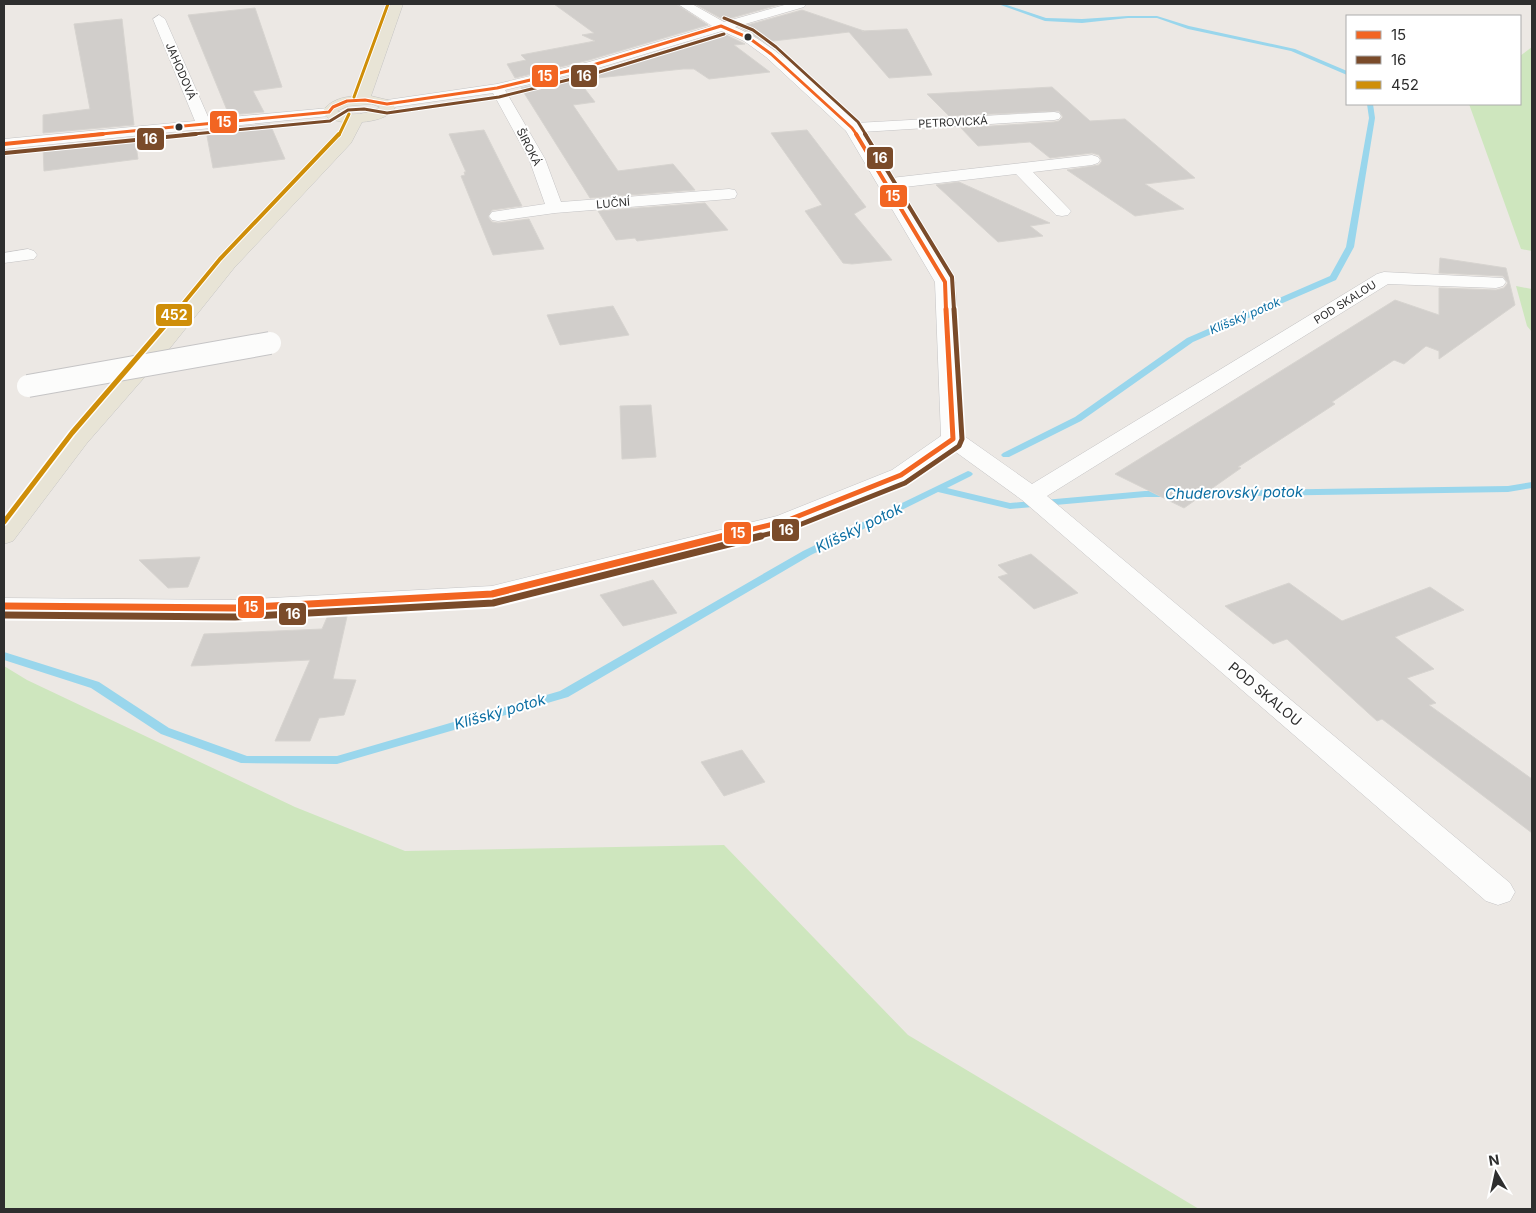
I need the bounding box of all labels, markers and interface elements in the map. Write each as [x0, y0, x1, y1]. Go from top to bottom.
legend [1346, 15, 1521, 105]
text: 15 [1391, 25, 1406, 44]
unlabelled marker [743, 32, 753, 42]
street label: JAHODOVÁ [163, 40, 199, 102]
text: 16 [1391, 50, 1406, 69]
line badge: 15 [531, 64, 559, 88]
line badge: 16 [570, 64, 598, 88]
text: 15 [538, 67, 553, 84]
text: 16 [576, 67, 592, 84]
text: 452 [1391, 75, 1419, 94]
line badge: 15 [209, 110, 238, 134]
text: 15 [217, 113, 232, 130]
street label: PETROVICKÁ [918, 113, 988, 131]
unlabelled marker [174, 122, 184, 132]
street label: ŠIROKÁ [514, 126, 545, 169]
line badge: 16 [136, 127, 165, 151]
text: 16 [142, 130, 158, 147]
line badge: 16 [866, 146, 894, 170]
text: 16 [872, 149, 888, 166]
line badge: 15 [879, 184, 908, 208]
text: 15 [886, 187, 901, 204]
street label: LUČNÍ [596, 195, 630, 211]
street label: POD SKALOU [1311, 277, 1379, 327]
water label: Klíšský potok [1207, 294, 1283, 337]
line badge: 452 [155, 303, 193, 327]
text: 452 [160, 306, 188, 323]
water label: Chuderovský potok [1165, 482, 1304, 503]
water label: Klíšský potok [812, 498, 906, 557]
line badge: 16 [771, 518, 800, 542]
line badge: 15 [723, 521, 752, 545]
text: 16 [778, 521, 794, 538]
text: 15 [731, 524, 746, 541]
line badge: 15 [237, 595, 265, 619]
text: 15 [244, 598, 259, 615]
line badge: 16 [278, 602, 307, 626]
text: 16 [285, 605, 301, 622]
street label: POD SKALOU [1225, 658, 1305, 729]
water label: Klíšský potok [452, 689, 549, 734]
north arrow [1471, 1148, 1521, 1198]
text: N [1487, 1150, 1500, 1169]

